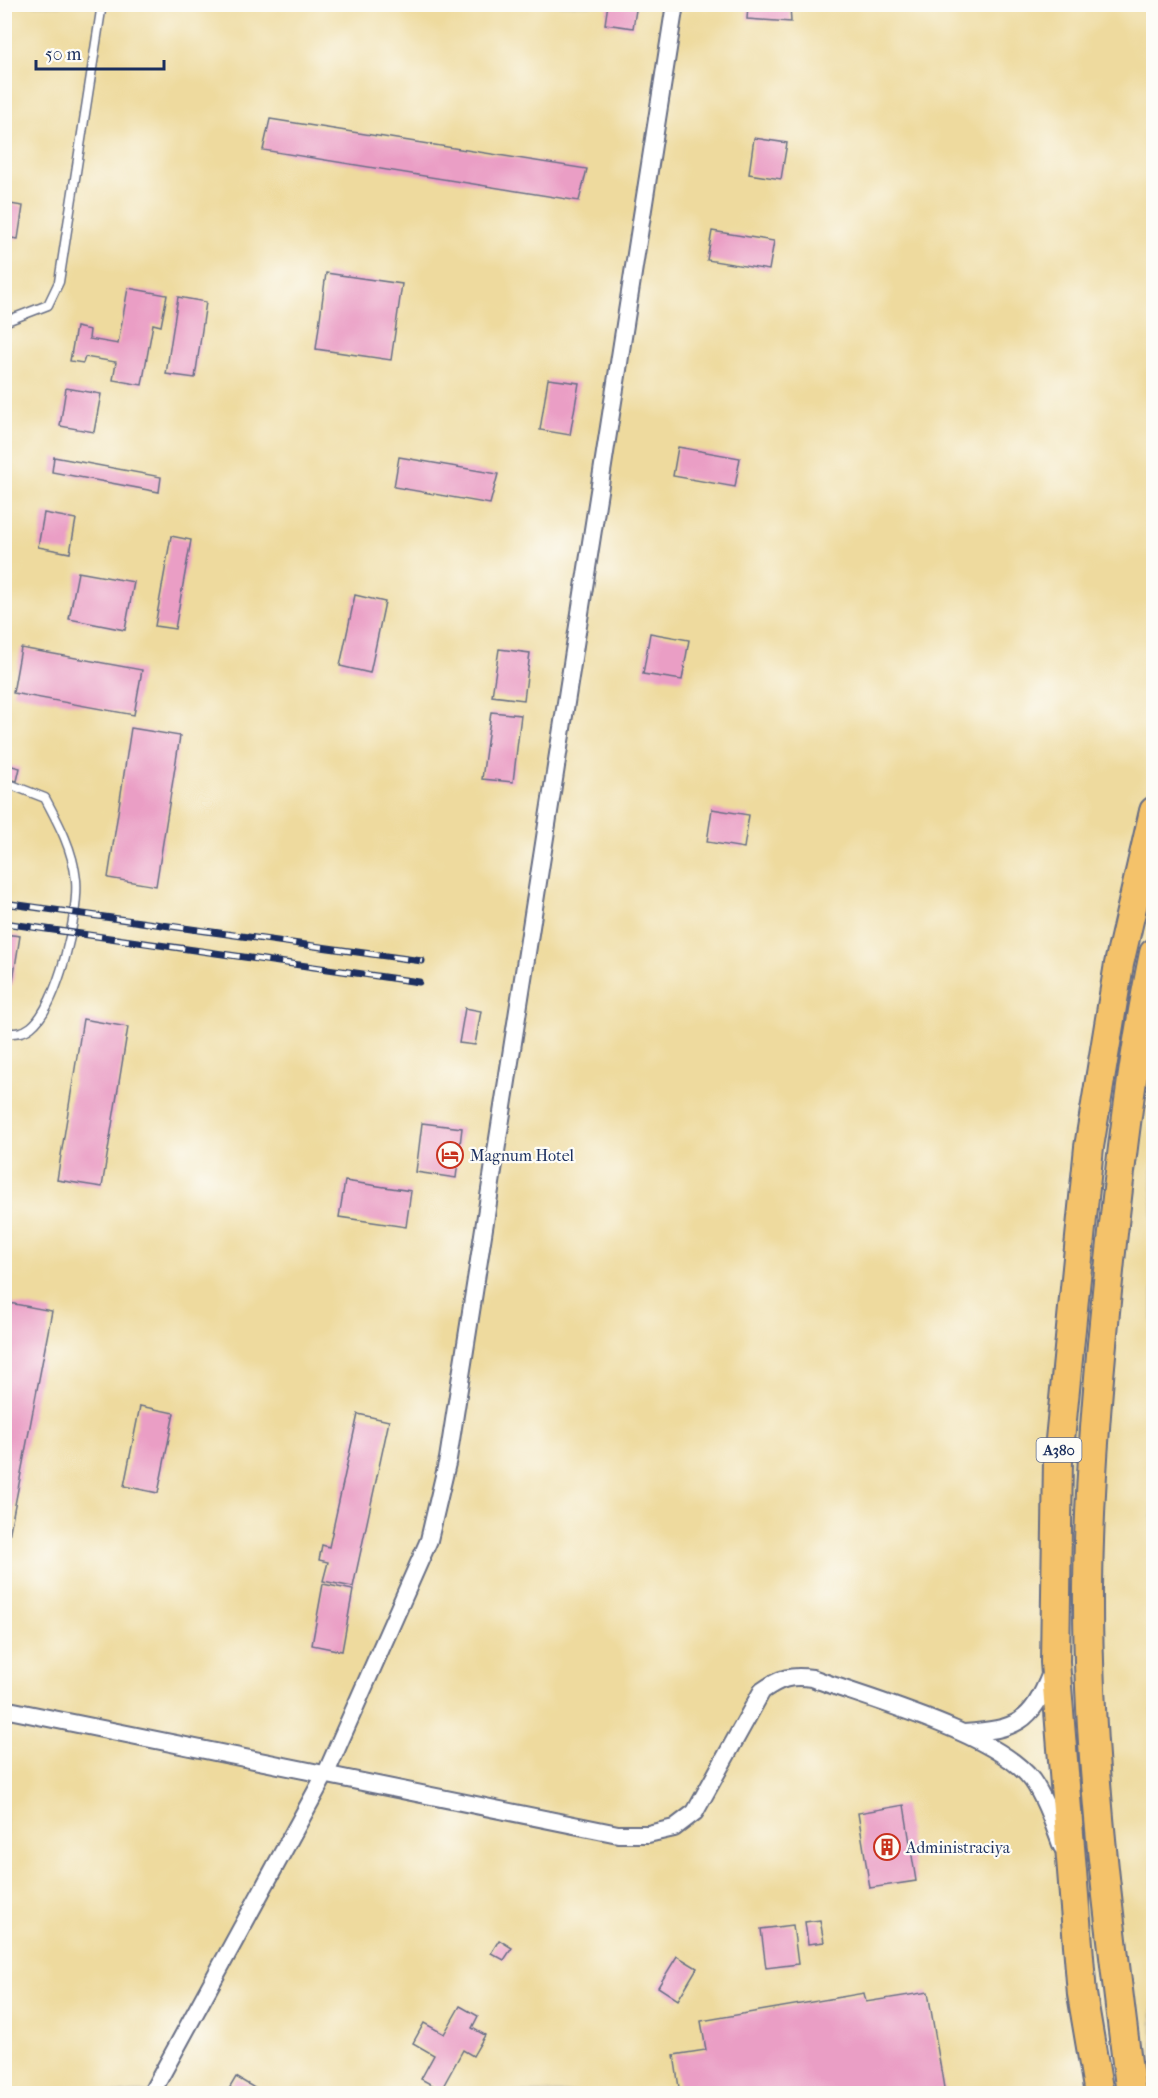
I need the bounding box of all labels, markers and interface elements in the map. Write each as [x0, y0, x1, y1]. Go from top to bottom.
scale bar [36, 33, 164, 71]
text: 50 m [45, 44, 82, 65]
hotel icon: Magnum Hotel [435, 1140, 465, 1170]
place label: Magnum Hotel [470, 1146, 575, 1165]
road number: A380 [1036, 1438, 1082, 1462]
building icon: Administraciya [872, 1832, 902, 1862]
place label: Administraciya [905, 1838, 1011, 1857]

